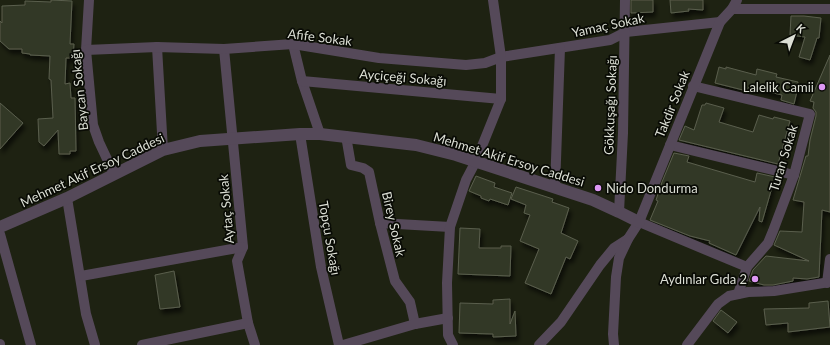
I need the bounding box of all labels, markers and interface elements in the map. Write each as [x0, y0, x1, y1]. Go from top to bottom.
street label: Yamaç Sokak [570, 9, 646, 41]
north arrow [774, 16, 814, 56]
text: K [794, 21, 809, 36]
street label: Afife Sokak [287, 25, 353, 49]
street label: Baycan Sokağı [67, 49, 91, 131]
street label: Gökkuşağı Sokağı [600, 55, 620, 155]
street label: Ayçiçeği Sokağı [359, 65, 447, 89]
street label: Takdir Sokak [651, 68, 693, 140]
place label: Lalelik Camii [743, 79, 814, 95]
marker: Lalelik Camii [817, 82, 827, 92]
street label: Turan Sokak [765, 122, 801, 193]
street label: Mehmet Akif Ersoy Caddesi [432, 128, 586, 190]
street label: Mehmet Akif Ersoy Caddesi [17, 130, 167, 210]
street label: Aytaç Sokak [215, 173, 237, 244]
place label: Nido Dondurma [606, 180, 698, 196]
marker: Nido Dondurma [593, 183, 603, 193]
street label: Birey Sokak [379, 190, 409, 258]
street label: Topçu Sokağı [316, 200, 344, 276]
place label: Aydınlar Gıda 2 [660, 271, 747, 287]
marker: Aydınlar Gıda 2 [750, 274, 760, 284]

